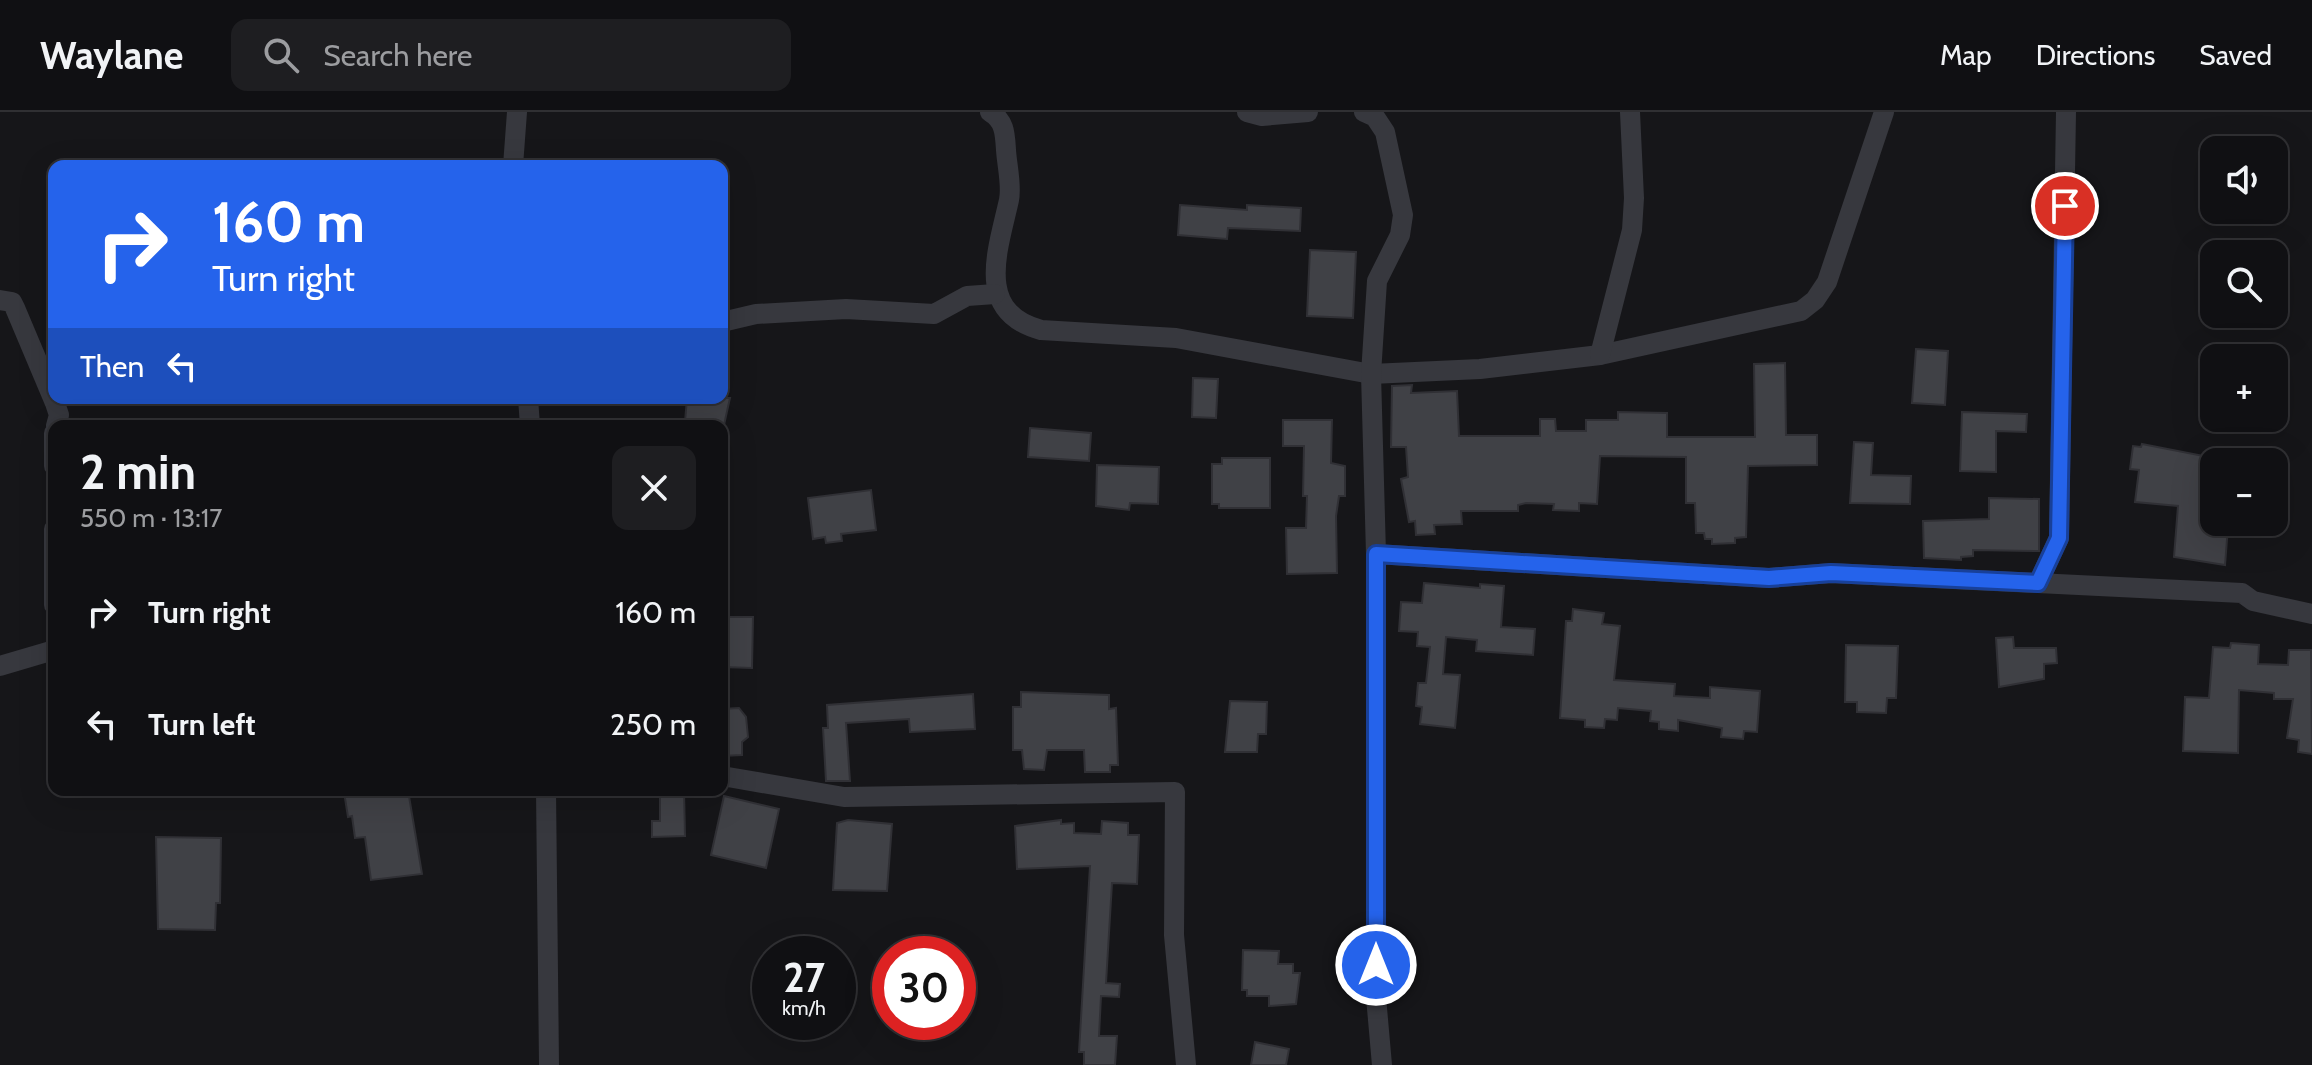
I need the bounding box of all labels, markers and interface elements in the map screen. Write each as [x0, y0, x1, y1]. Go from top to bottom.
search box [231, 19, 791, 91]
text: Waylane [40, 32, 183, 79]
icon: search [259, 33, 303, 77]
text: Search here [323, 37, 472, 74]
text: Map [1940, 38, 1992, 72]
text: Directions [2036, 38, 2155, 72]
text: Saved [2199, 38, 2272, 72]
map controls [2200, 136, 2288, 536]
button: sound [2200, 136, 2288, 224]
pin [2031, 172, 2099, 240]
icon: arrive [2043, 184, 2087, 228]
text: 160 m [212, 188, 365, 256]
icon: right [80, 192, 184, 296]
button: search [2200, 240, 2288, 328]
text: Turn right [212, 256, 355, 300]
icon: left [160, 344, 204, 388]
button: + [2200, 344, 2288, 432]
text: Then [80, 348, 144, 385]
text: 2 min [80, 443, 196, 501]
button: close [612, 446, 696, 530]
button: − [2200, 448, 2288, 536]
text: 550 m · 13:17 [80, 502, 222, 534]
icon: right [80, 590, 124, 634]
text: Turn right [148, 594, 271, 631]
text: 160 m [615, 594, 696, 631]
icon: left [80, 702, 124, 746]
text: Turn left [148, 706, 256, 743]
text: 250 m [610, 706, 696, 743]
position arrow [1334, 923, 1418, 1007]
speed limit sign: 30 [872, 936, 976, 1040]
text: 27 [783, 953, 825, 1002]
text: km/h [782, 996, 826, 1020]

